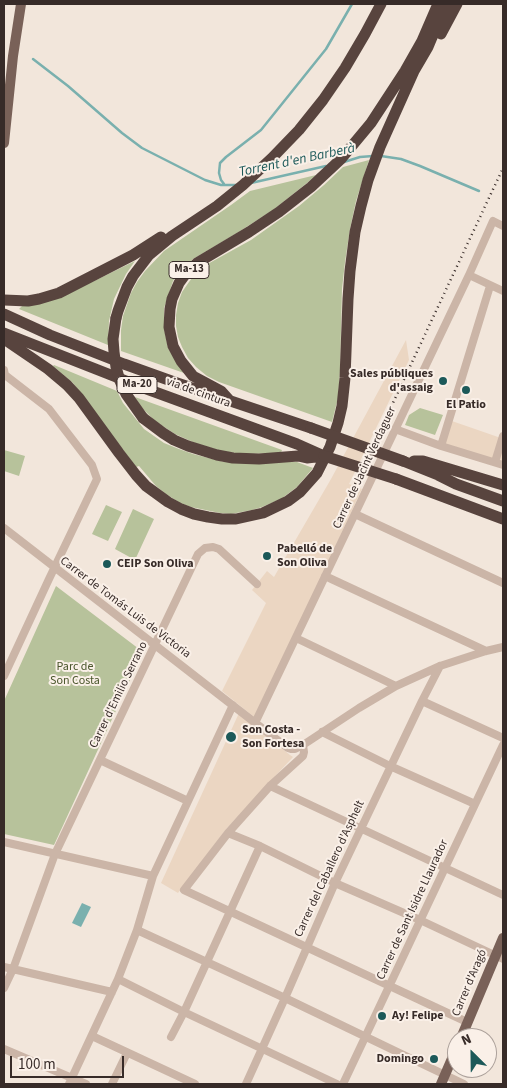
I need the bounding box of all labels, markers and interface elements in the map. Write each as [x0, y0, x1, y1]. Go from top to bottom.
water label: Torrent d'en Barberà [237, 140, 357, 182]
road number: Ma-13 [169, 262, 209, 278]
place label: Sales públiques d'assaig [350, 367, 433, 395]
street label: via de cintura [164, 375, 232, 411]
marker: Sales públiques d'assaig [437, 375, 449, 387]
road number: Ma-20 [117, 376, 157, 394]
marker: El Patio [460, 384, 472, 396]
place label: El Patio [446, 398, 486, 412]
street label: Carrer de Jacint Verdaguer [330, 405, 400, 531]
place label: Pabelló de Son Oliva [277, 542, 332, 570]
marker: Pabelló de Son Oliva [261, 550, 273, 562]
street label: Carrer de Tomás Luis de Victoria [57, 554, 193, 662]
place label: CEIP Son Oliva [117, 557, 194, 571]
marker: CEIP Son Oliva [101, 558, 113, 570]
street label: Carrer d'Emilio Serrano [87, 639, 151, 751]
park label: Parc de Son Costa [50, 660, 100, 688]
place label: Son Costa - Son Fortesa [242, 723, 304, 751]
marker: Son Costa - Son Fortesa [224, 730, 238, 744]
street label: Carrer del Caballero d'Asphelt [292, 798, 368, 940]
street label: Carrer de Sant Isidre Llaurador [374, 838, 452, 982]
street label: Carrer d'Aragó [449, 947, 491, 1019]
place label: Ay! Felipe [392, 1009, 444, 1023]
marker: Ay! Felipe [376, 1010, 388, 1022]
north arrow [447, 1028, 497, 1078]
text: N [458, 1029, 475, 1051]
scale bar [12, 1046, 126, 1078]
place label: Domingo [376, 1052, 424, 1066]
marker: Domingo [428, 1053, 440, 1065]
text: 100 m [18, 1054, 56, 1075]

